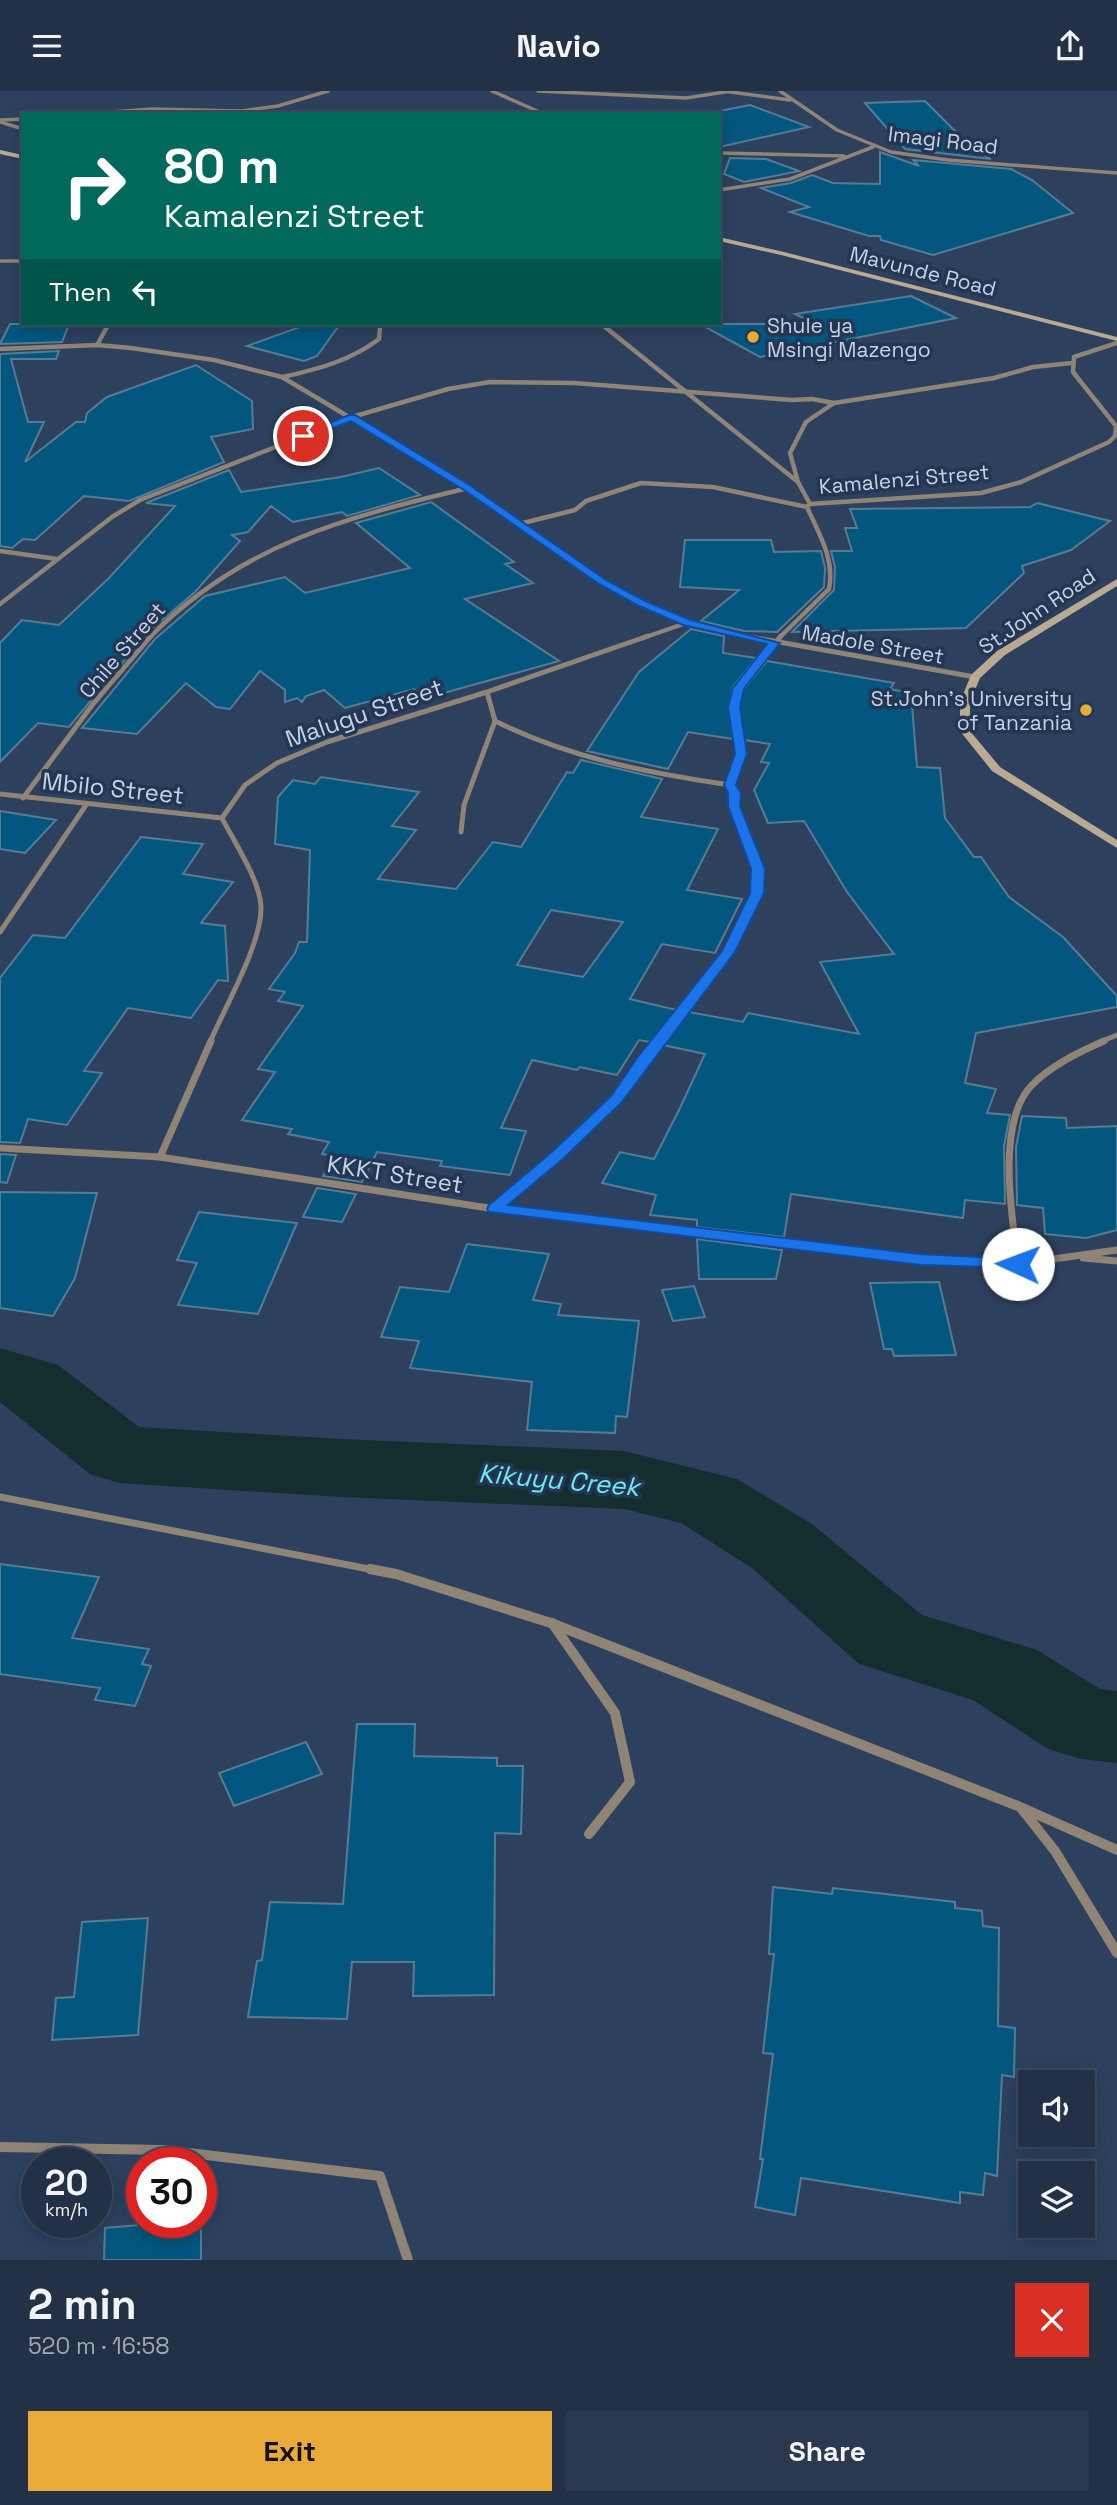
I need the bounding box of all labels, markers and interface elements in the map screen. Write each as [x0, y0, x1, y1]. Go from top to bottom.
text: Navio [516, 26, 601, 66]
icon: menu [28, 27, 66, 65]
icon: share [1051, 27, 1089, 65]
street label: Imagi Road [886, 120, 1000, 160]
text: 80 m [164, 135, 279, 197]
icon: right [49, 140, 140, 231]
text: Kamalenzi Street [164, 196, 425, 236]
street label: Mavunde Road [847, 240, 999, 302]
icon: left [126, 273, 164, 311]
text: Then [49, 275, 112, 309]
place label: Shule ya Msingi Mazengo [767, 312, 931, 363]
marker: Shule ya Msingi Mazengo [745, 329, 761, 345]
pin [273, 406, 333, 466]
icon: arrive [284, 417, 322, 455]
street label: Kamalenzi Street [818, 458, 990, 500]
street label: St.John Road [973, 562, 1101, 660]
street label: Chile Street [73, 596, 171, 704]
street label: Madole Street [800, 618, 946, 670]
street label: Malugu Street [281, 672, 447, 754]
place label: St.John's University of Tanzania [871, 685, 1072, 736]
marker: St.John's University of Tanzania [1078, 702, 1094, 718]
street label: Mbilo Street [41, 765, 185, 811]
street label: KKKT Street [325, 1148, 465, 1200]
position arrow [981, 1227, 1055, 1301]
water label: Kikuyu Creek [477, 1456, 644, 1504]
map controls [1018, 2070, 1095, 2238]
button: sound [1018, 2070, 1095, 2147]
speed limit sign: 30 [126, 2147, 217, 2238]
text: 20 [45, 2161, 88, 2205]
button: layers [1018, 2161, 1095, 2238]
text: km/h [45, 2198, 88, 2221]
text: 2 min [28, 2278, 137, 2331]
button: close [1015, 2283, 1089, 2357]
text: 520 m · 16:58 [28, 2331, 170, 2361]
button: Exit [28, 2411, 552, 2491]
button: Share [566, 2411, 1089, 2491]

